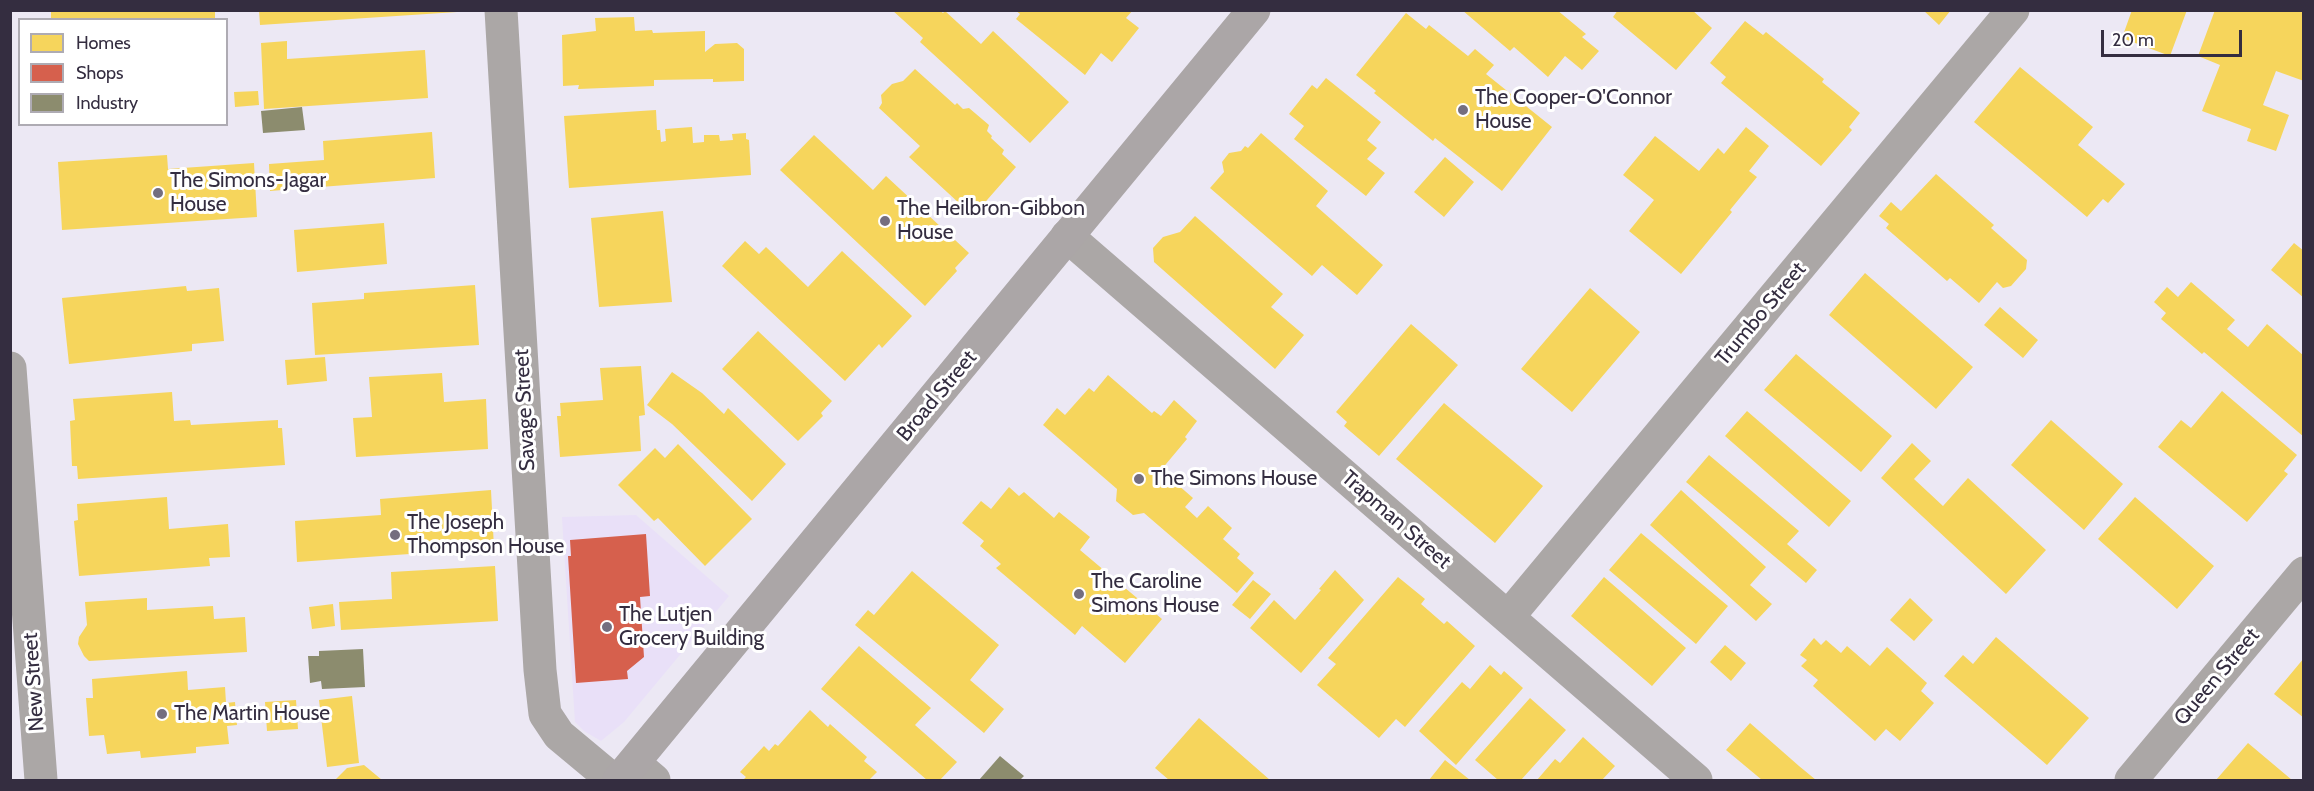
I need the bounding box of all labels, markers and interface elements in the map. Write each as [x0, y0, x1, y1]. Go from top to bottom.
legend [18, 18, 228, 126]
scale bar [2104, 18, 2245, 56]
text: 20 m [2112, 29, 2154, 51]
text: Homes [76, 32, 131, 54]
text: Shops [76, 62, 124, 84]
place label: The Cooper-O'Connor House [1475, 85, 1672, 135]
text: Industry [76, 92, 138, 114]
marker: The Cooper-O'Connor House [1456, 103, 1470, 117]
place label: The Simons-Jagar House [170, 168, 326, 218]
marker: The Simons-Jagar House [151, 186, 165, 200]
place label: The Heilbron-Gibbon House [897, 196, 1085, 246]
marker: The Heilbron-Gibbon House [878, 214, 892, 228]
street label: Trumbo Street [1710, 257, 1812, 371]
street label: Broad Street [892, 345, 982, 447]
street label: Savage Street [509, 348, 541, 472]
place label: The Simons House [1151, 466, 1317, 492]
street label: Trapman Street [1336, 466, 1456, 574]
marker: The Simons House [1132, 472, 1146, 486]
place label: The Joseph Thompson House [407, 510, 564, 560]
marker: The Joseph Thompson House [388, 528, 402, 542]
place label: The Caroline Simons House [1091, 569, 1219, 619]
marker: The Caroline Simons House [1072, 587, 1086, 601]
place label: The Lutjen Grocery Building [619, 602, 764, 652]
marker: The Lutjen Grocery Building [600, 620, 614, 634]
street label: Queen Street [2169, 623, 2265, 731]
street label: New Street [18, 632, 50, 732]
place label: The Martin House [174, 701, 330, 727]
marker: The Martin House [155, 707, 169, 721]

